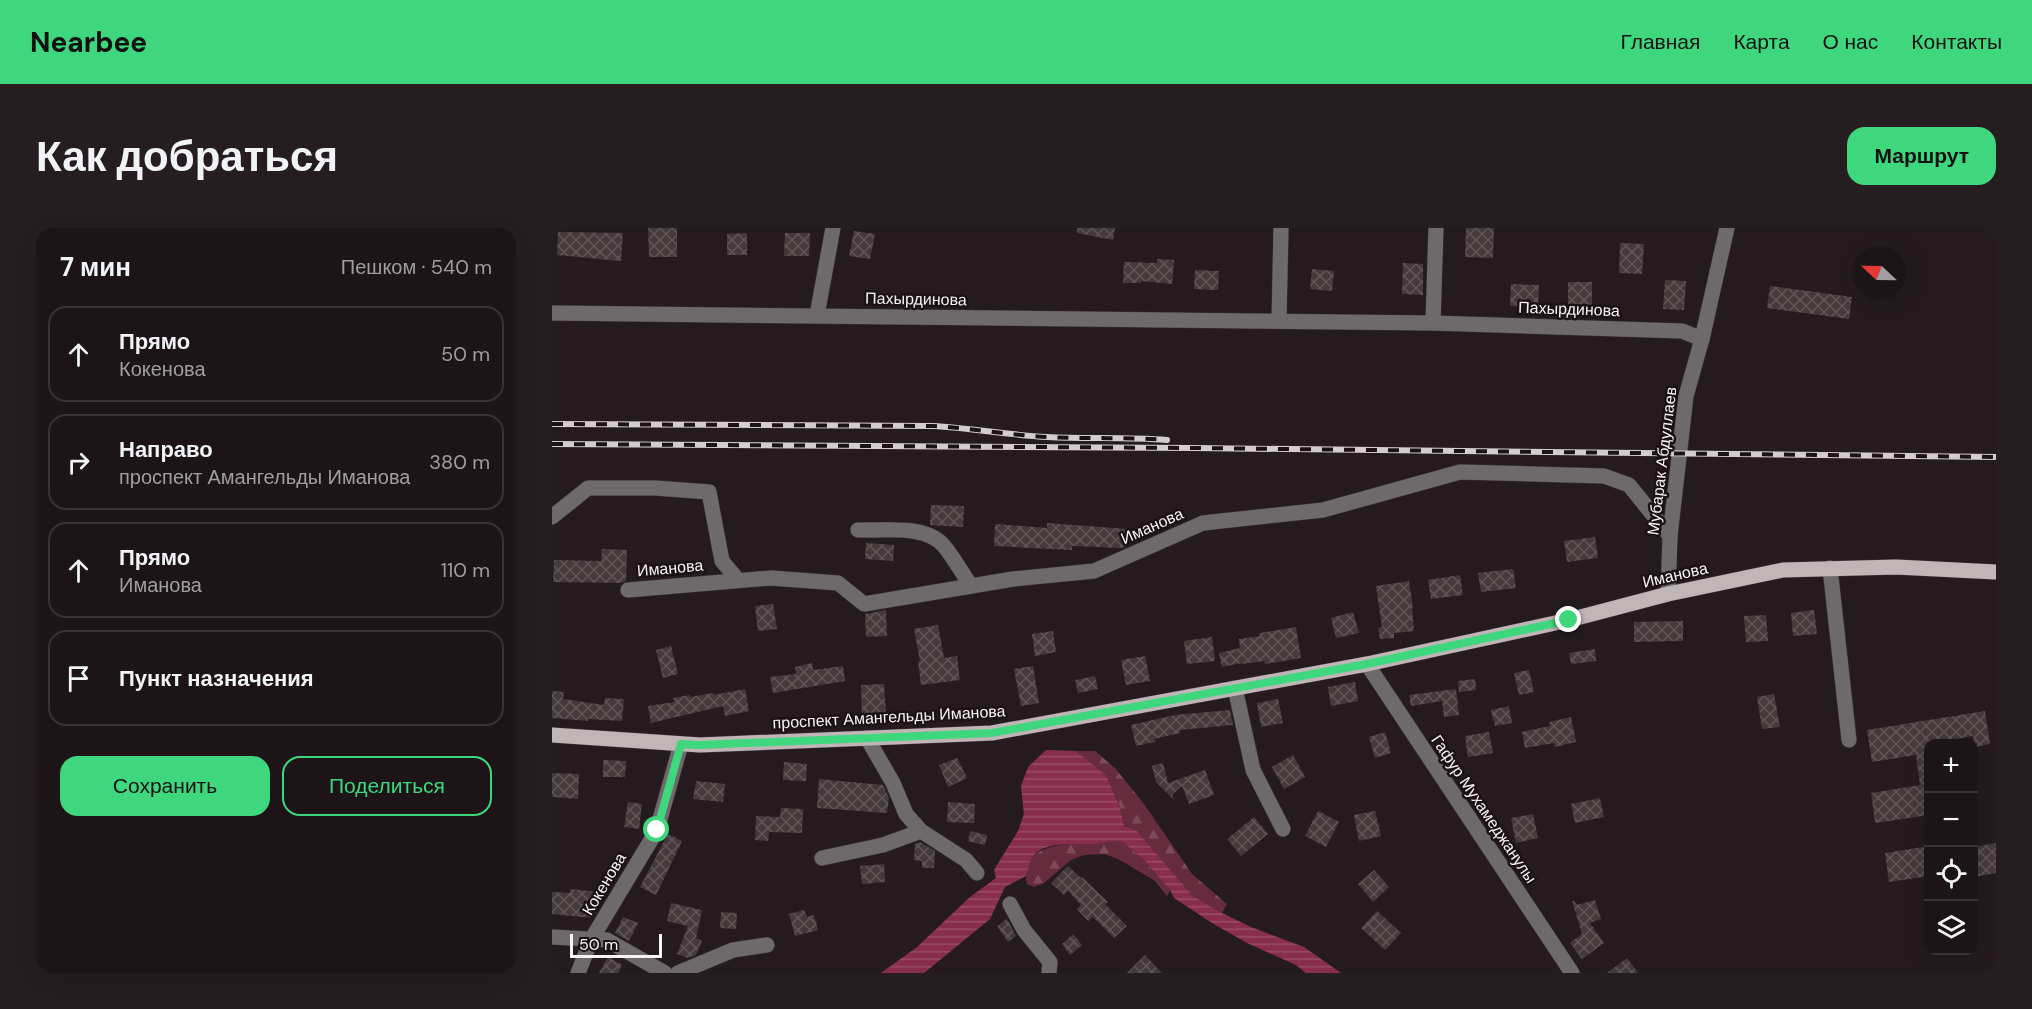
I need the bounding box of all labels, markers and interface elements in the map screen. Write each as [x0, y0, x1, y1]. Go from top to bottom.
text: Nearbee [30, 24, 147, 61]
text: Главная [1620, 28, 1700, 56]
text: Карта [1733, 28, 1790, 56]
text: О нас [1823, 28, 1878, 56]
text: Контакты [1911, 28, 2002, 56]
button: Маршрут [1847, 127, 1996, 185]
text: Как добраться [36, 129, 338, 184]
north arrow [1852, 246, 1906, 300]
text: 7 мин [60, 250, 131, 284]
text: Пешком · 540 m [341, 254, 492, 280]
street label: Пахырдинова [865, 288, 967, 310]
street label: Пахырдинова [1518, 297, 1620, 321]
text: Прямо [119, 327, 190, 356]
icon: ahead [62, 338, 95, 371]
text: 50 m [441, 341, 490, 367]
text: Кокенова [119, 356, 206, 382]
street label: Мубарак Абдуллаев [1642, 386, 1682, 536]
text: Направо [119, 435, 213, 464]
icon: right [62, 446, 95, 479]
text: 380 m [429, 449, 490, 475]
text: проспект Амангельды Иманова [119, 464, 410, 490]
street label: Иманова [1117, 503, 1187, 549]
text: Прямо [119, 543, 190, 572]
icon: ahead [62, 554, 95, 587]
street label: Иманова [636, 555, 704, 581]
text: 110 m [441, 557, 490, 583]
street label: Иманова [1640, 557, 1710, 593]
text: Иманова [119, 572, 202, 598]
route end [1555, 606, 1581, 632]
icon: arrive [62, 662, 95, 695]
text: Пункт назначения [119, 664, 314, 693]
street label: проспект Амангельды Иманова [772, 700, 1006, 734]
street label: Гафур Мухамеджанулы [1426, 731, 1542, 887]
map controls [1924, 739, 1978, 955]
button: + [1924, 739, 1978, 793]
button: Сохранить [60, 756, 270, 816]
button: Поделиться [282, 756, 492, 816]
button: − [1924, 793, 1978, 847]
route start [643, 816, 669, 842]
button: locate [1924, 847, 1978, 901]
street label: Кокенова [577, 849, 631, 919]
button: layers [1924, 901, 1978, 955]
scale bar [570, 931, 662, 958]
text: 50 m [579, 934, 618, 955]

